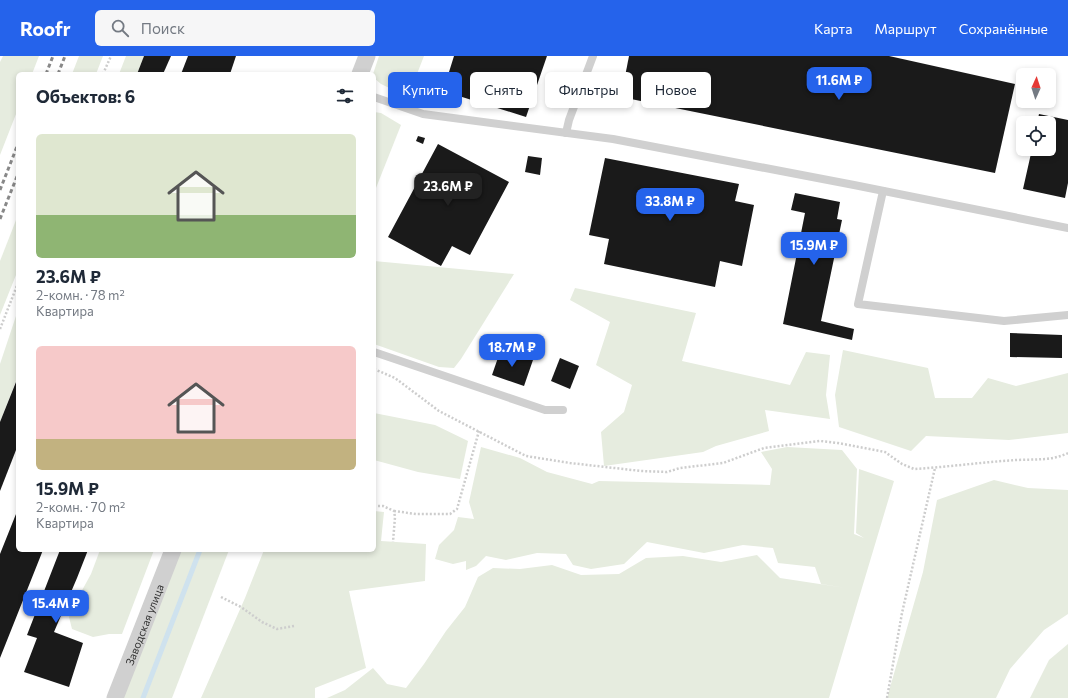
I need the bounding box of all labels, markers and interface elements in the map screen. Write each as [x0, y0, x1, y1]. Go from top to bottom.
search box [95, 10, 375, 46]
text: Roofr [20, 17, 71, 40]
icon: search [109, 17, 131, 39]
text: Поиск [141, 19, 185, 37]
text: Карта [814, 20, 852, 37]
text: Маршрут [874, 20, 937, 37]
text: Сохранённые [959, 20, 1048, 37]
pin: 11.6M ₽ [802, 67, 876, 101]
north arrow [1016, 68, 1056, 108]
map controls [1016, 68, 1056, 156]
chip: Купить [388, 72, 462, 108]
chip: Снять [470, 72, 537, 108]
chip: Фильтры [545, 72, 633, 108]
chip: Новое [641, 72, 711, 108]
text: 11.6M ₽ [816, 72, 862, 88]
icon: filters [334, 85, 356, 107]
text: Объектов: 6 [36, 86, 135, 107]
button: locate [1016, 116, 1056, 156]
icon: home [160, 160, 232, 232]
pin: 23.6M ₽ [411, 173, 485, 207]
text: 23.6M ₽ [423, 178, 473, 194]
pin: 33.8M ₽ [633, 188, 707, 222]
text: 33.8M ₽ [645, 193, 695, 209]
pin: 15.9M ₽ [777, 232, 851, 266]
text: 15.9M ₽ [790, 237, 838, 253]
text: 23.6M ₽ [36, 266, 101, 287]
text: 2-комн. · 78 m² [36, 287, 125, 303]
text: Квартира [36, 303, 94, 319]
pin: 18.7M ₽ [475, 334, 549, 368]
text: 18.7M ₽ [488, 339, 536, 355]
icon: home [160, 372, 232, 444]
text: 15.9M ₽ [36, 478, 99, 499]
text: 2-комн. · 70 m² [36, 499, 125, 515]
text: Квартира [36, 515, 94, 531]
street label: Заводская улица [122, 582, 166, 667]
pin: 15.4M ₽ [19, 590, 93, 624]
text: 15.4M ₽ [32, 595, 80, 611]

